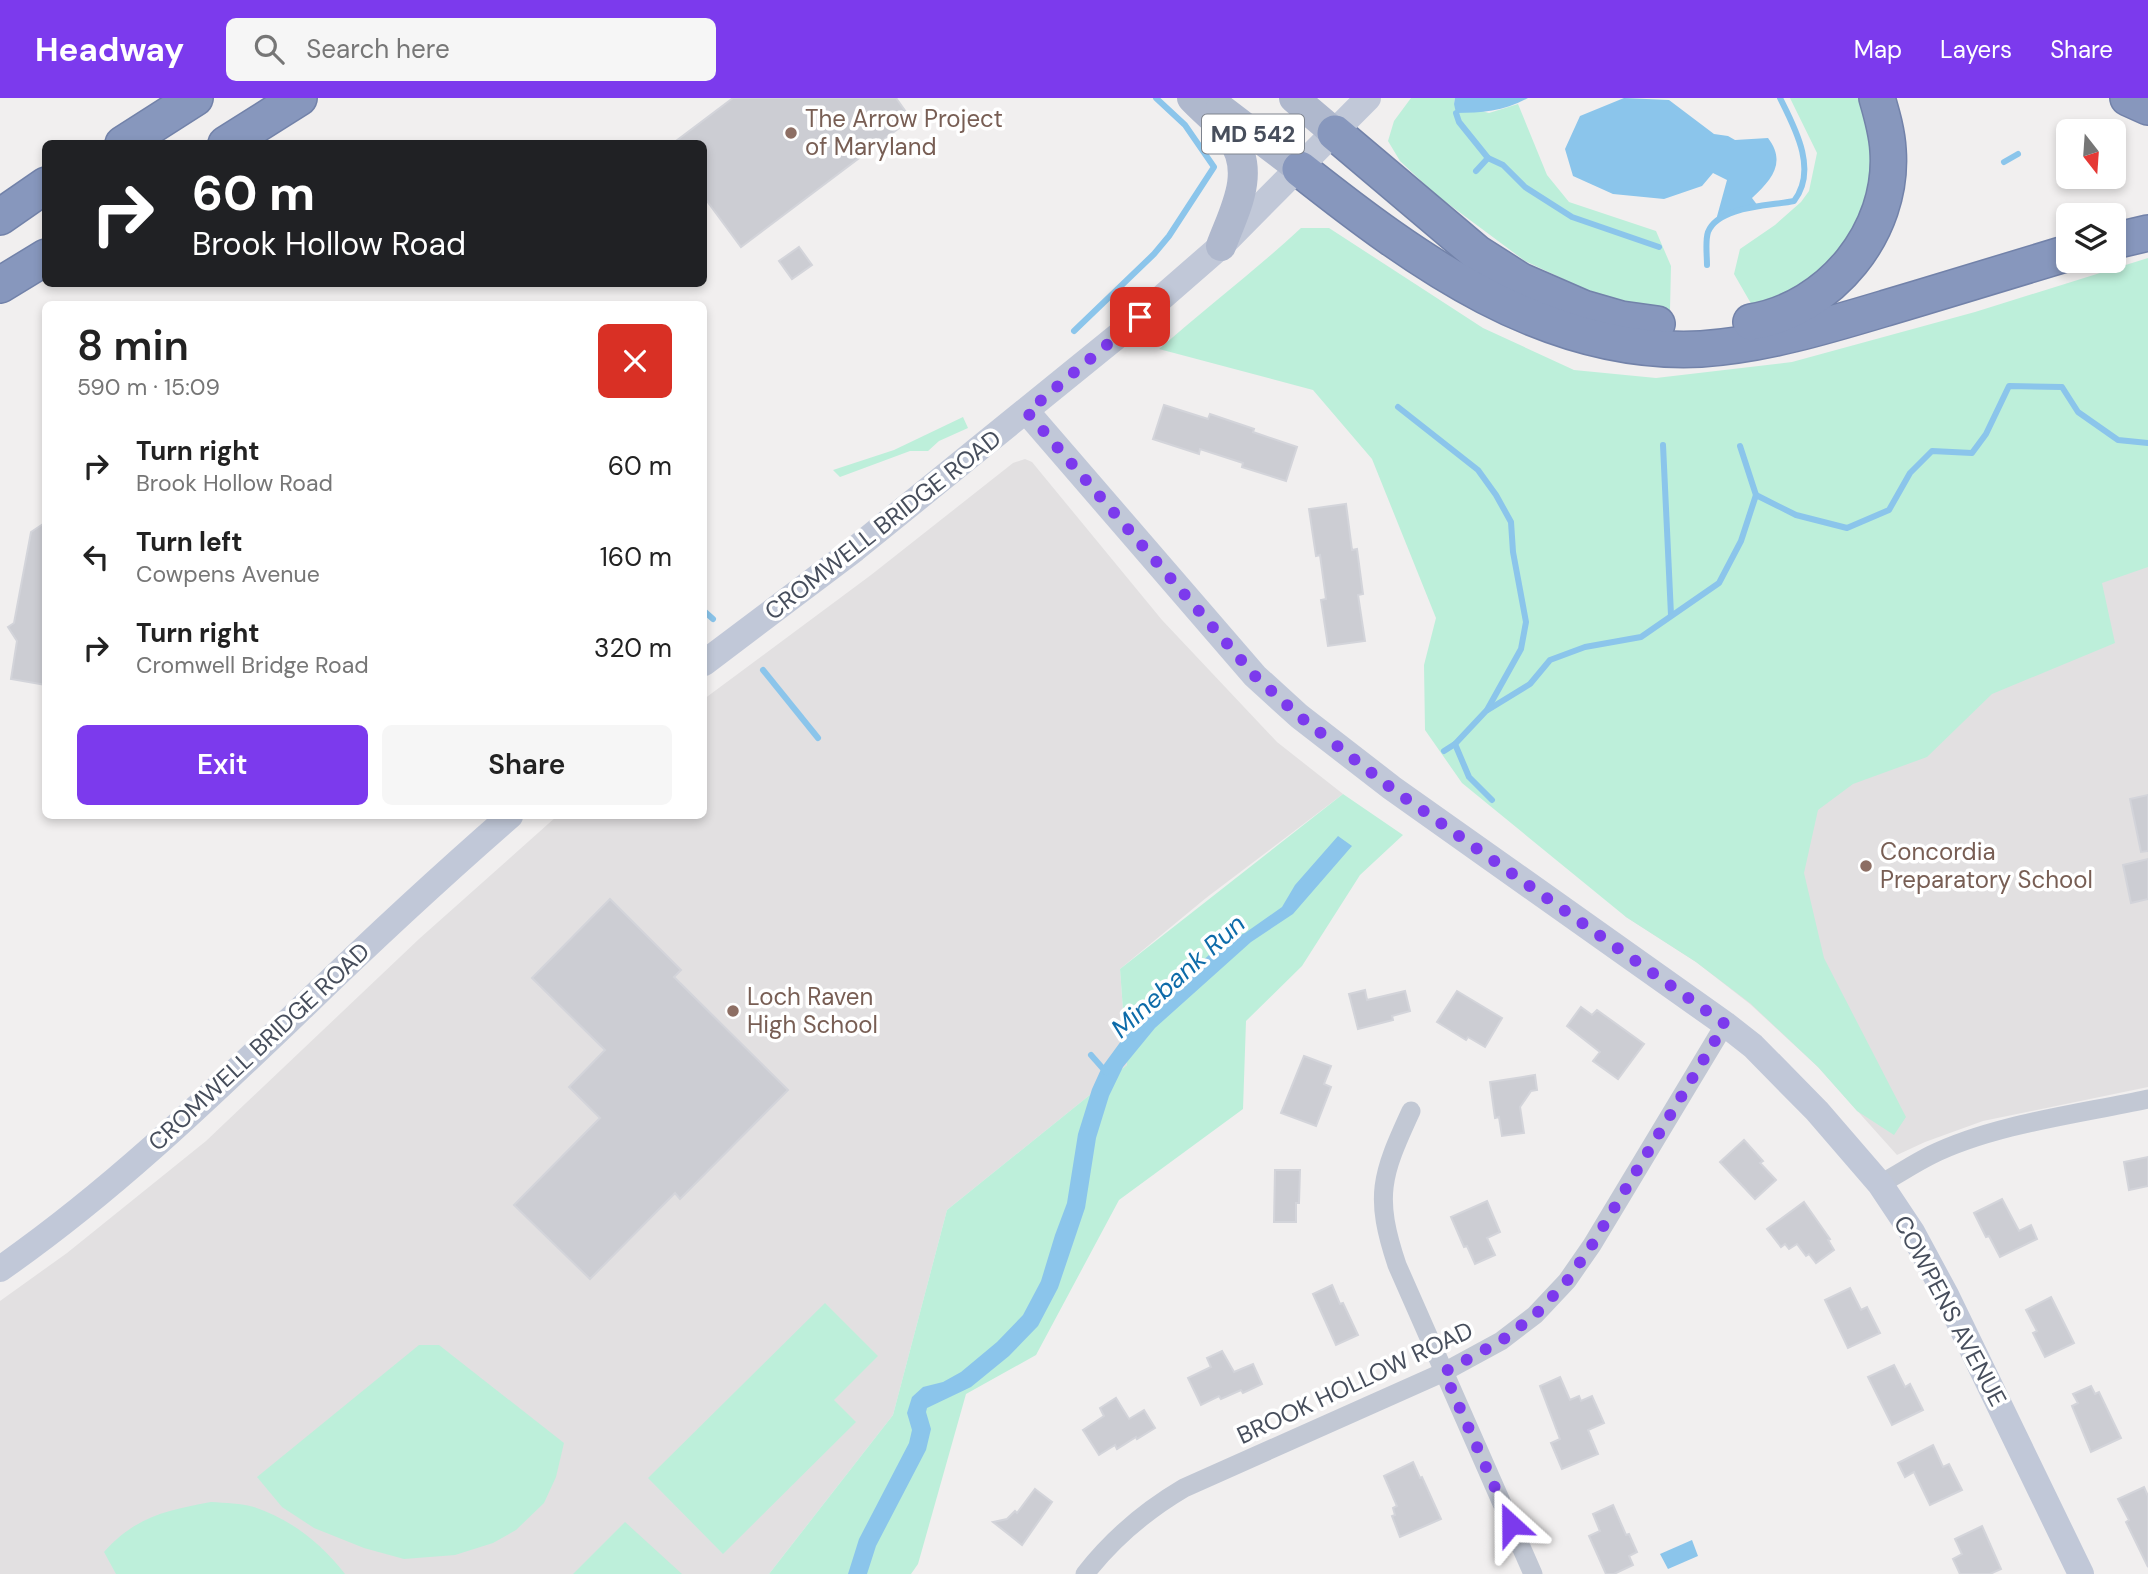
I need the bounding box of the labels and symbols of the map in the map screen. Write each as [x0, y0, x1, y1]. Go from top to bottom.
place label: The Arrow Project of Maryland [805, 103, 1003, 162]
road number: MD 542 [1202, 115, 1304, 154]
north arrow [2056, 119, 2126, 189]
marker: The Arrow Project of Maryland [783, 125, 799, 141]
pin [1110, 287, 1170, 347]
street label: CROMWELL BRIDGE ROAD [758, 423, 1007, 627]
place label: Concordia Preparatory School [1880, 836, 2093, 895]
marker: Concordia Preparatory School [1858, 858, 1874, 874]
water label: Minebank Run [1104, 907, 1252, 1045]
street label: CROMWELL BRIDGE ROAD [141, 936, 376, 1157]
place label: Loch Raven High School [747, 981, 878, 1040]
marker: Loch Raven High School [725, 1003, 741, 1019]
street label: COWPENS AVENUE [1887, 1210, 2014, 1412]
street label: BROOK HOLLOW ROAD [1232, 1314, 1478, 1451]
position arrow [1474, 1487, 1548, 1561]

